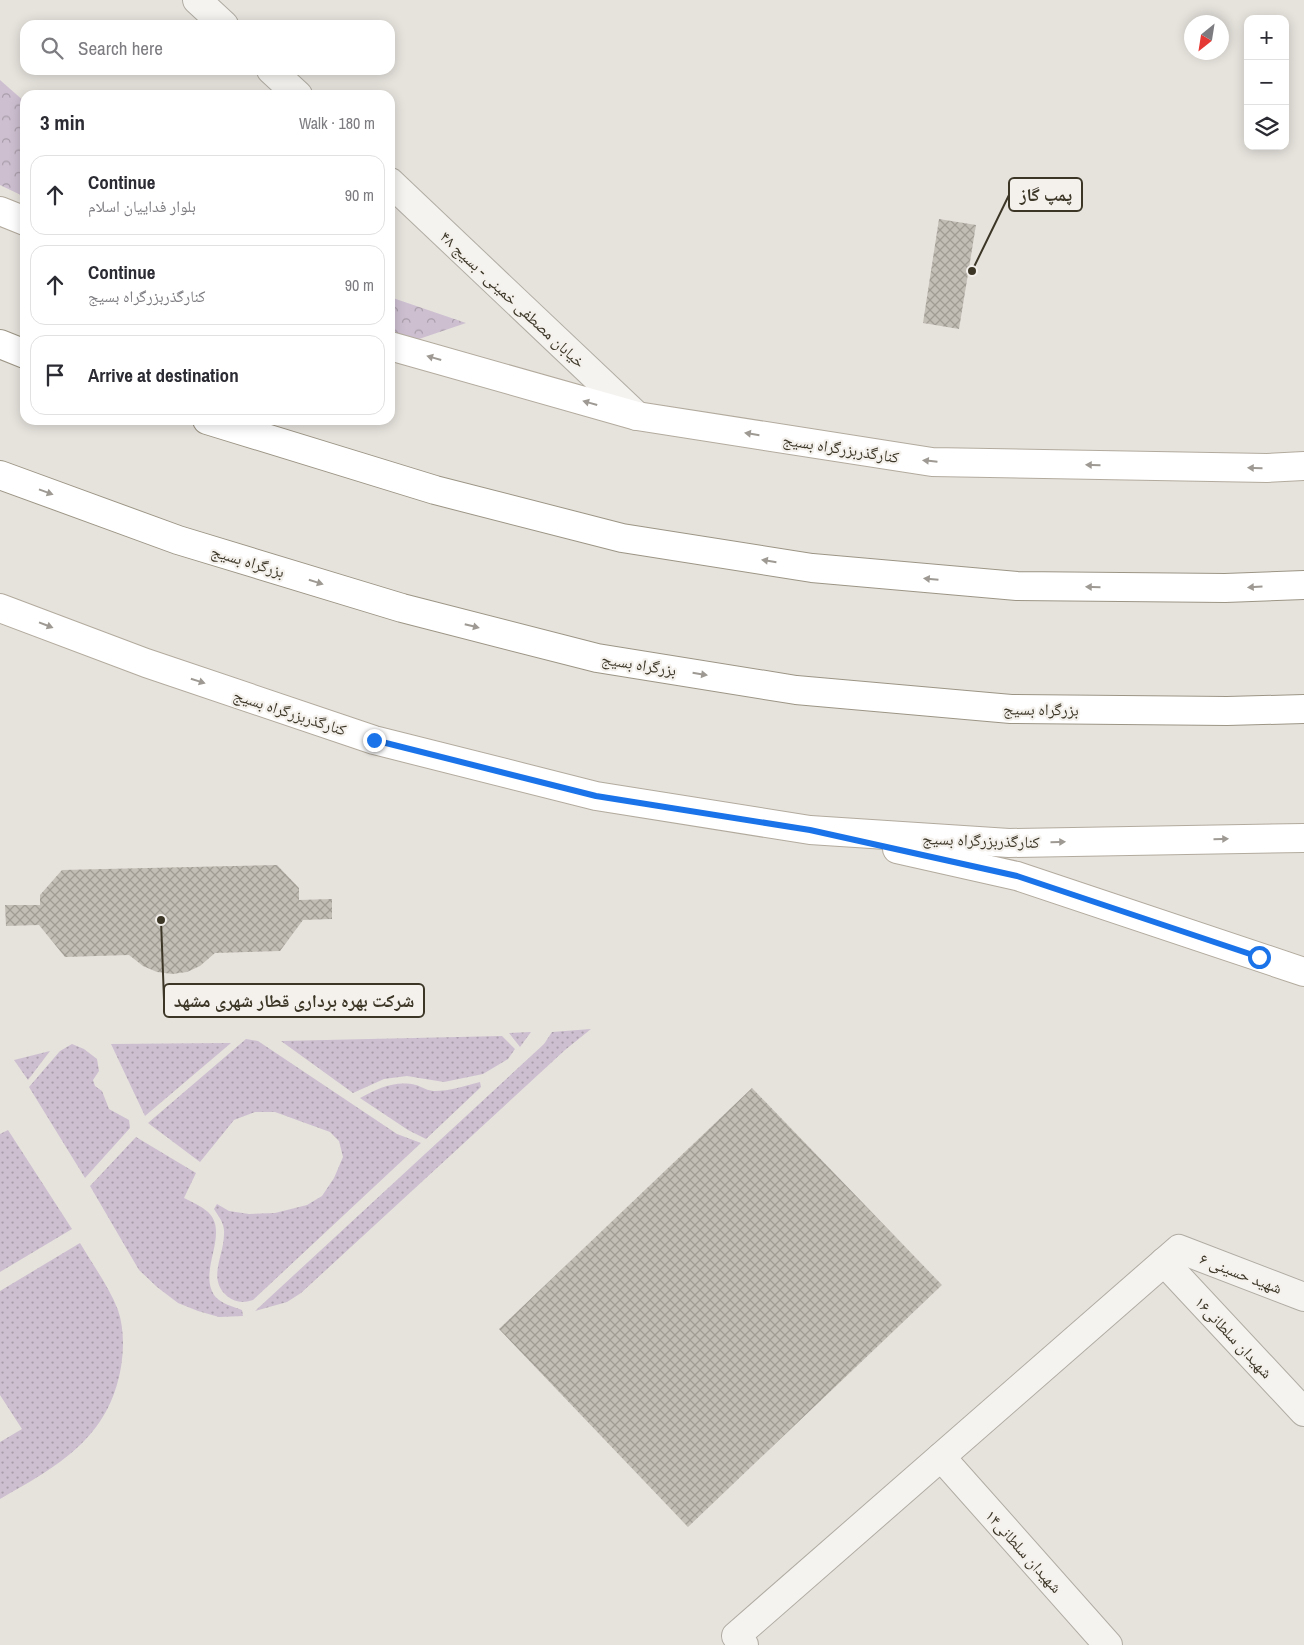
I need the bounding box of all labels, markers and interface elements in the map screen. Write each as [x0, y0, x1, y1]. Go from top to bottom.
north arrow [1184, 15, 1229, 60]
map controls [1244, 15, 1289, 150]
button: + [1244, 15, 1289, 60]
search box [20, 20, 395, 75]
icon: search [38, 34, 66, 62]
text: Search here [78, 35, 163, 61]
button: − [1244, 60, 1289, 105]
button: layers [1244, 105, 1289, 150]
text: 3 min [40, 108, 85, 137]
text: Walk · 180 m [299, 112, 375, 134]
text: Continue [88, 169, 156, 195]
callout: پمپ گاز [1009, 178, 1082, 211]
icon: ahead [41, 181, 69, 209]
text: پمپ گاز [1019, 182, 1072, 207]
text: 90 m [345, 184, 374, 206]
text: بلوار فداییان اسلام [88, 195, 196, 217]
street label: خیابان مصطفی خمینی - بسیج ۴۸ [435, 226, 591, 372]
text: Continue [88, 259, 156, 285]
icon: ahead [41, 271, 69, 299]
text: 90 m [345, 274, 374, 296]
text: کنارگذربزرگراه بسیج [88, 285, 206, 307]
one-way arrow [426, 354, 441, 362]
icon: arrive [41, 361, 69, 389]
text: Arrive at destination [88, 362, 239, 388]
one-way arrow [582, 398, 597, 406]
street label: کنارگذربزرگراه بسیج [781, 428, 901, 468]
one-way arrow [744, 430, 760, 438]
one-way arrow [922, 457, 938, 465]
one-way arrow [1085, 460, 1101, 468]
one-way arrow [1247, 463, 1263, 471]
one-way arrow [39, 488, 54, 496]
street label: بزرگراه بسیج [209, 539, 287, 583]
one-way arrow [761, 557, 777, 565]
one-way arrow [922, 574, 938, 582]
one-way arrow [309, 578, 324, 586]
one-way arrow [1085, 583, 1101, 591]
one-way arrow [1247, 583, 1263, 591]
one-way arrow [38, 622, 53, 629]
one-way arrow [465, 622, 480, 630]
street label: بزرگراه بسیج [600, 647, 678, 681]
one-way arrow [692, 671, 708, 679]
one-way arrow [191, 677, 206, 685]
street label: کنارگذربزرگراه بسیج [231, 683, 350, 741]
street label: بزرگراه بسیج [1003, 697, 1079, 721]
route end [363, 729, 386, 752]
street label: کنارگذربزرگراه بسیج [922, 827, 1040, 853]
one-way arrow [1213, 835, 1229, 843]
one-way arrow [1051, 838, 1067, 846]
route start [1248, 946, 1271, 969]
callout: شرکت بهره برداری قطار شهری مشهد [164, 984, 424, 1017]
text: شرکت بهره برداری قطار شهری مشهد [174, 988, 414, 1013]
street label: شهید حسینی ۶ [1197, 1247, 1285, 1299]
street label: شهیدان سلطانی۱۶ [1190, 1291, 1278, 1383]
street label: شهیدان سلطانی۱۴ [981, 1505, 1067, 1597]

